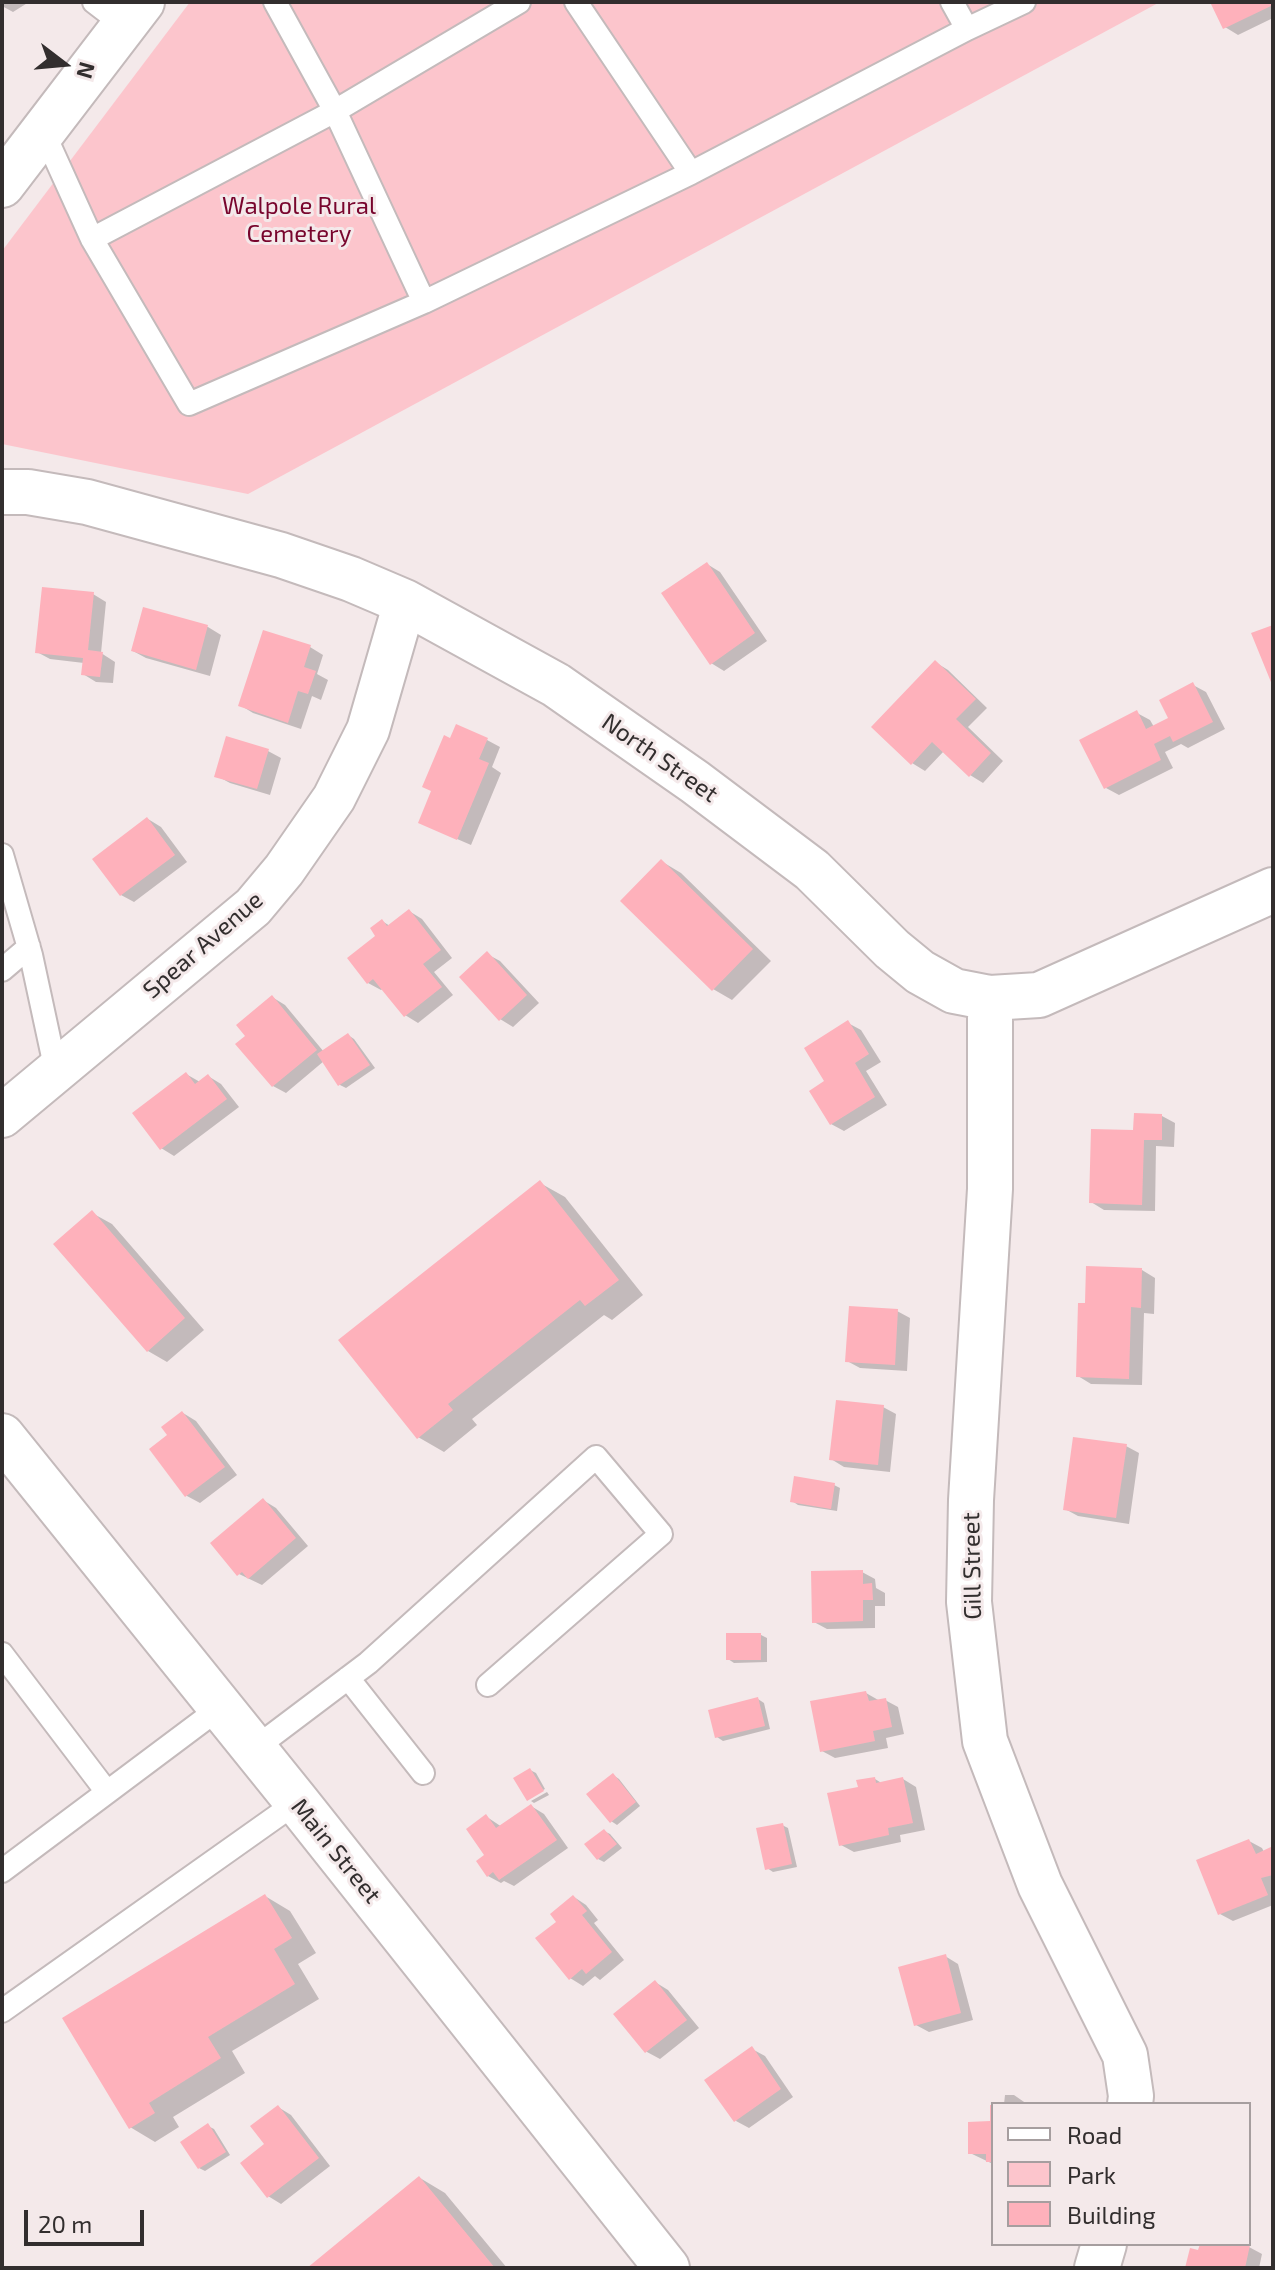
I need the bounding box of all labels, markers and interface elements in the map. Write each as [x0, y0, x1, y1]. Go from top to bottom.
north arrow [24, 24, 104, 104]
text: N [72, 59, 102, 82]
park label: Walpole Rural Cemetery [222, 192, 376, 248]
street label: North Street [596, 707, 724, 809]
street label: Spear Avenue [137, 885, 269, 1005]
street label: Gill Street [957, 1512, 987, 1620]
street label: Main Street [285, 1793, 387, 1909]
legend [991, 2102, 1251, 2246]
text: Road [1067, 2120, 1122, 2149]
text: Park [1067, 2160, 1116, 2189]
scale bar [28, 2194, 148, 2244]
text: Building [1067, 2200, 1156, 2229]
text: 20 m [38, 2209, 92, 2238]

